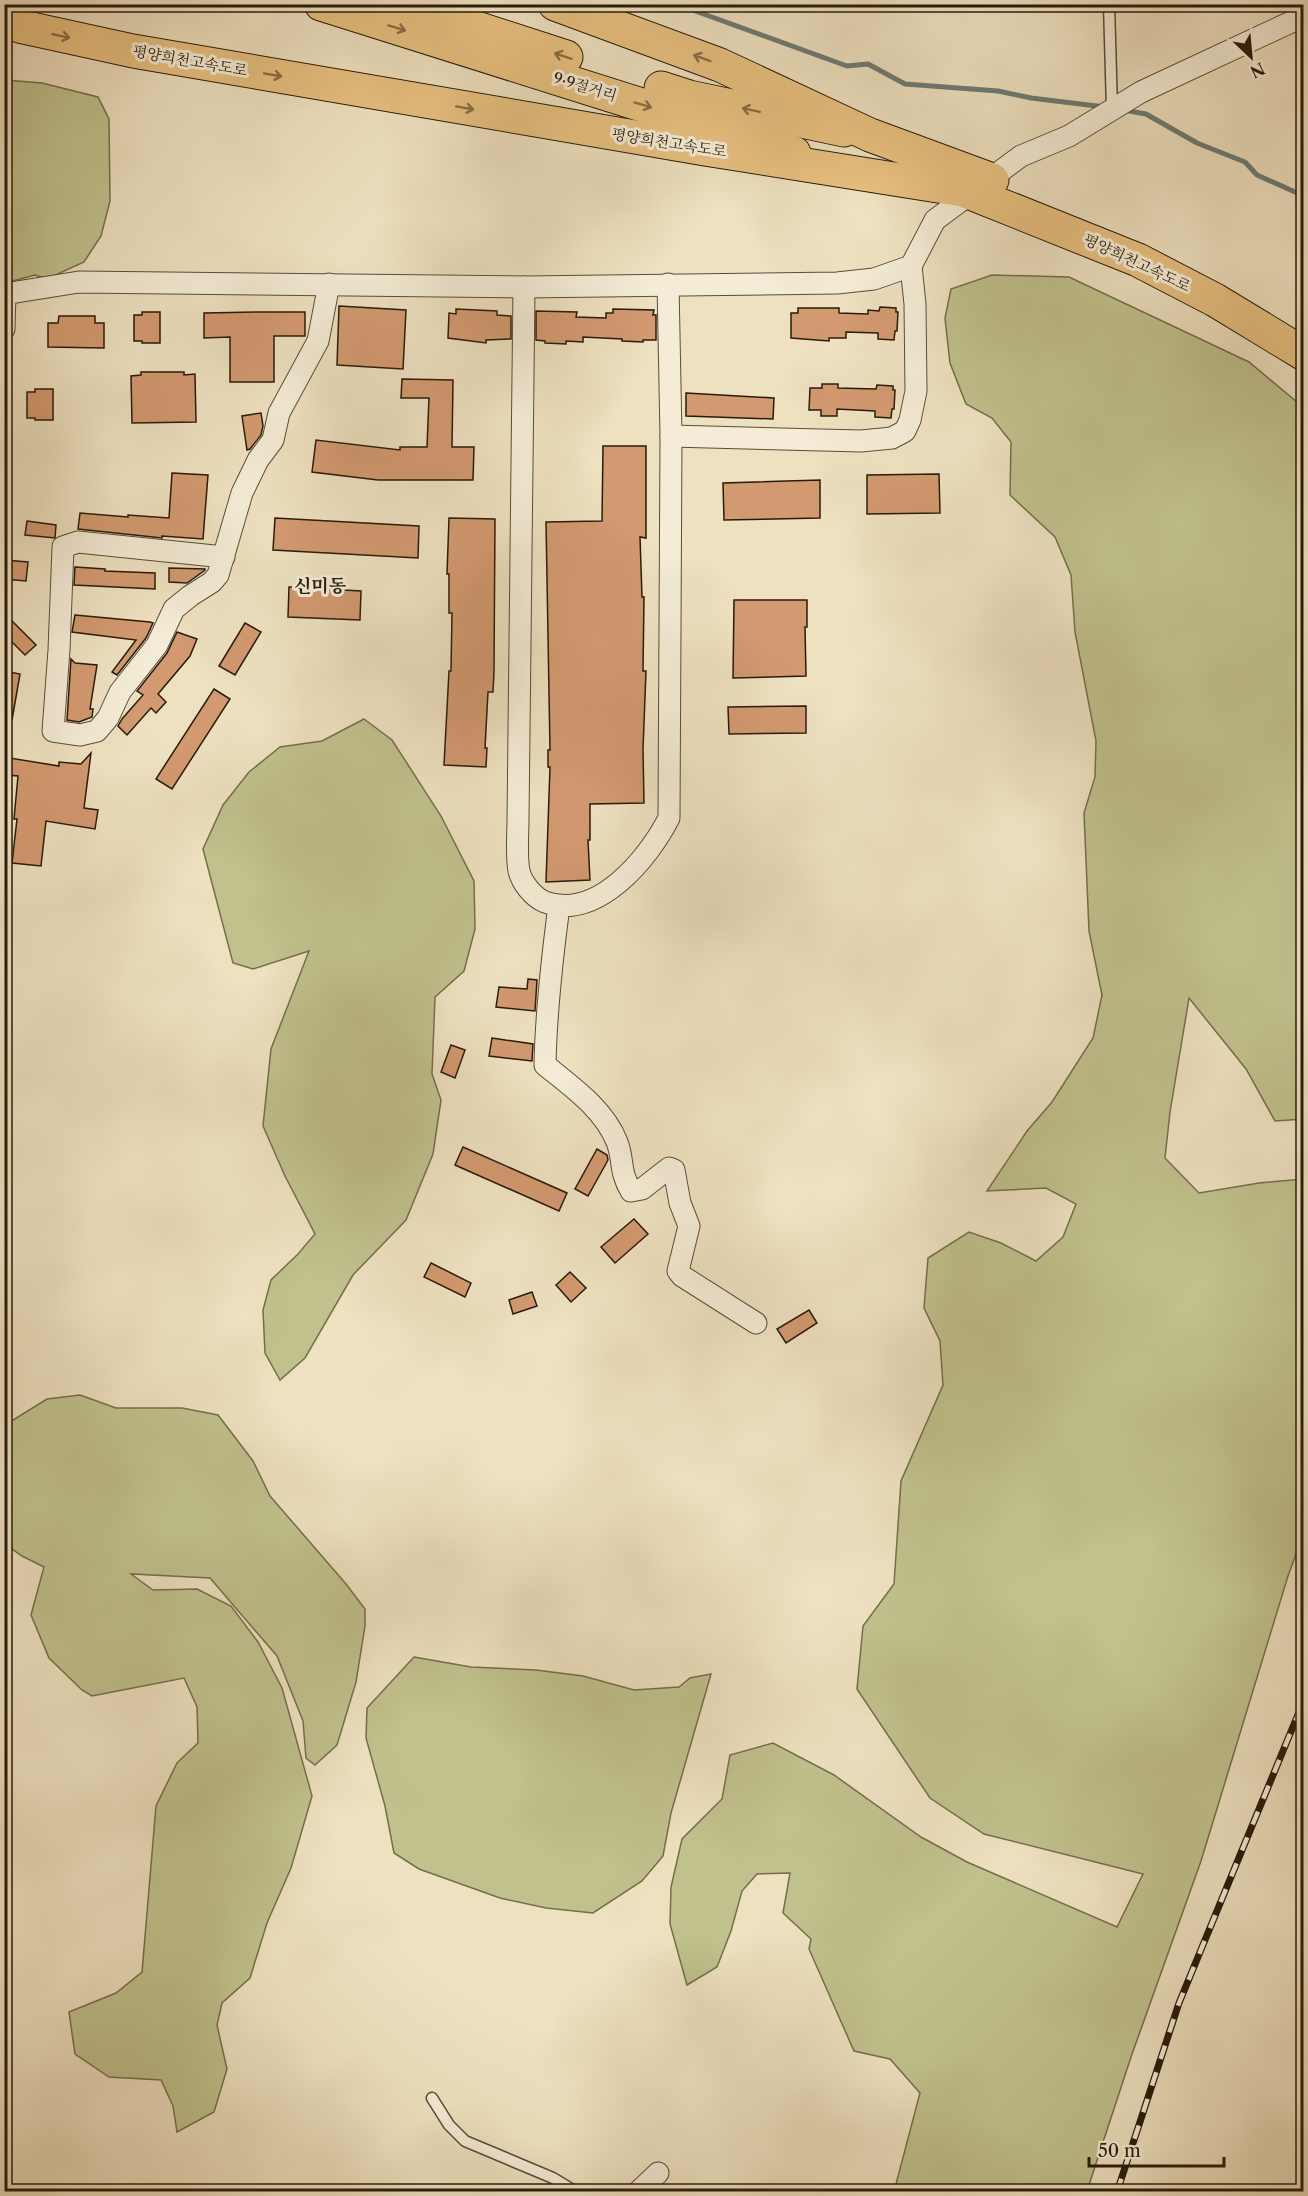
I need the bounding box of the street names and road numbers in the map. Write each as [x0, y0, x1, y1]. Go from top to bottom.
street label: 평양희천고속도로 [131, 41, 249, 80]
street label: 9·9절거리 [551, 68, 619, 105]
street label: 평양희천고속도로 [610, 124, 728, 161]
street label: 평양희천고속도로 [1081, 229, 1194, 296]

